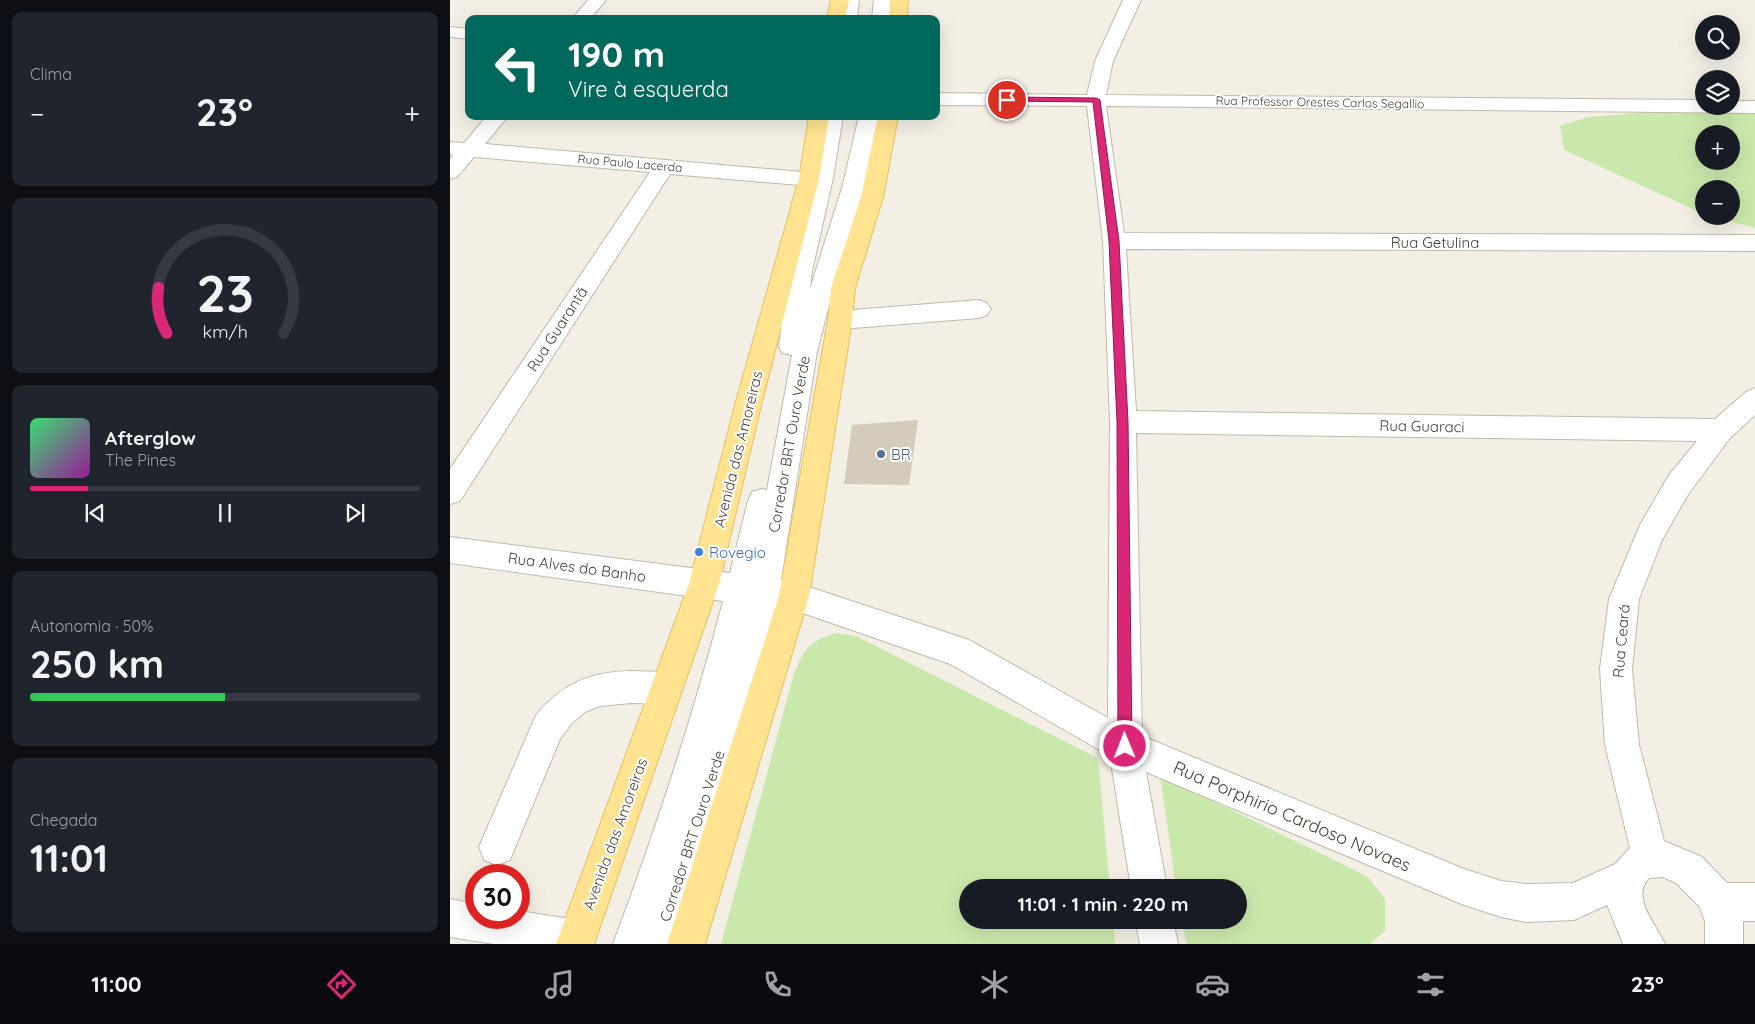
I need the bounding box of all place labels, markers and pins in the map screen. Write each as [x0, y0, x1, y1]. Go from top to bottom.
pin [986, 79, 1028, 121]
place label: BR [891, 445, 911, 464]
marker: BR [875, 448, 887, 460]
place label: Rovegio [709, 543, 766, 562]
marker: Rovegio [693, 546, 705, 558]

